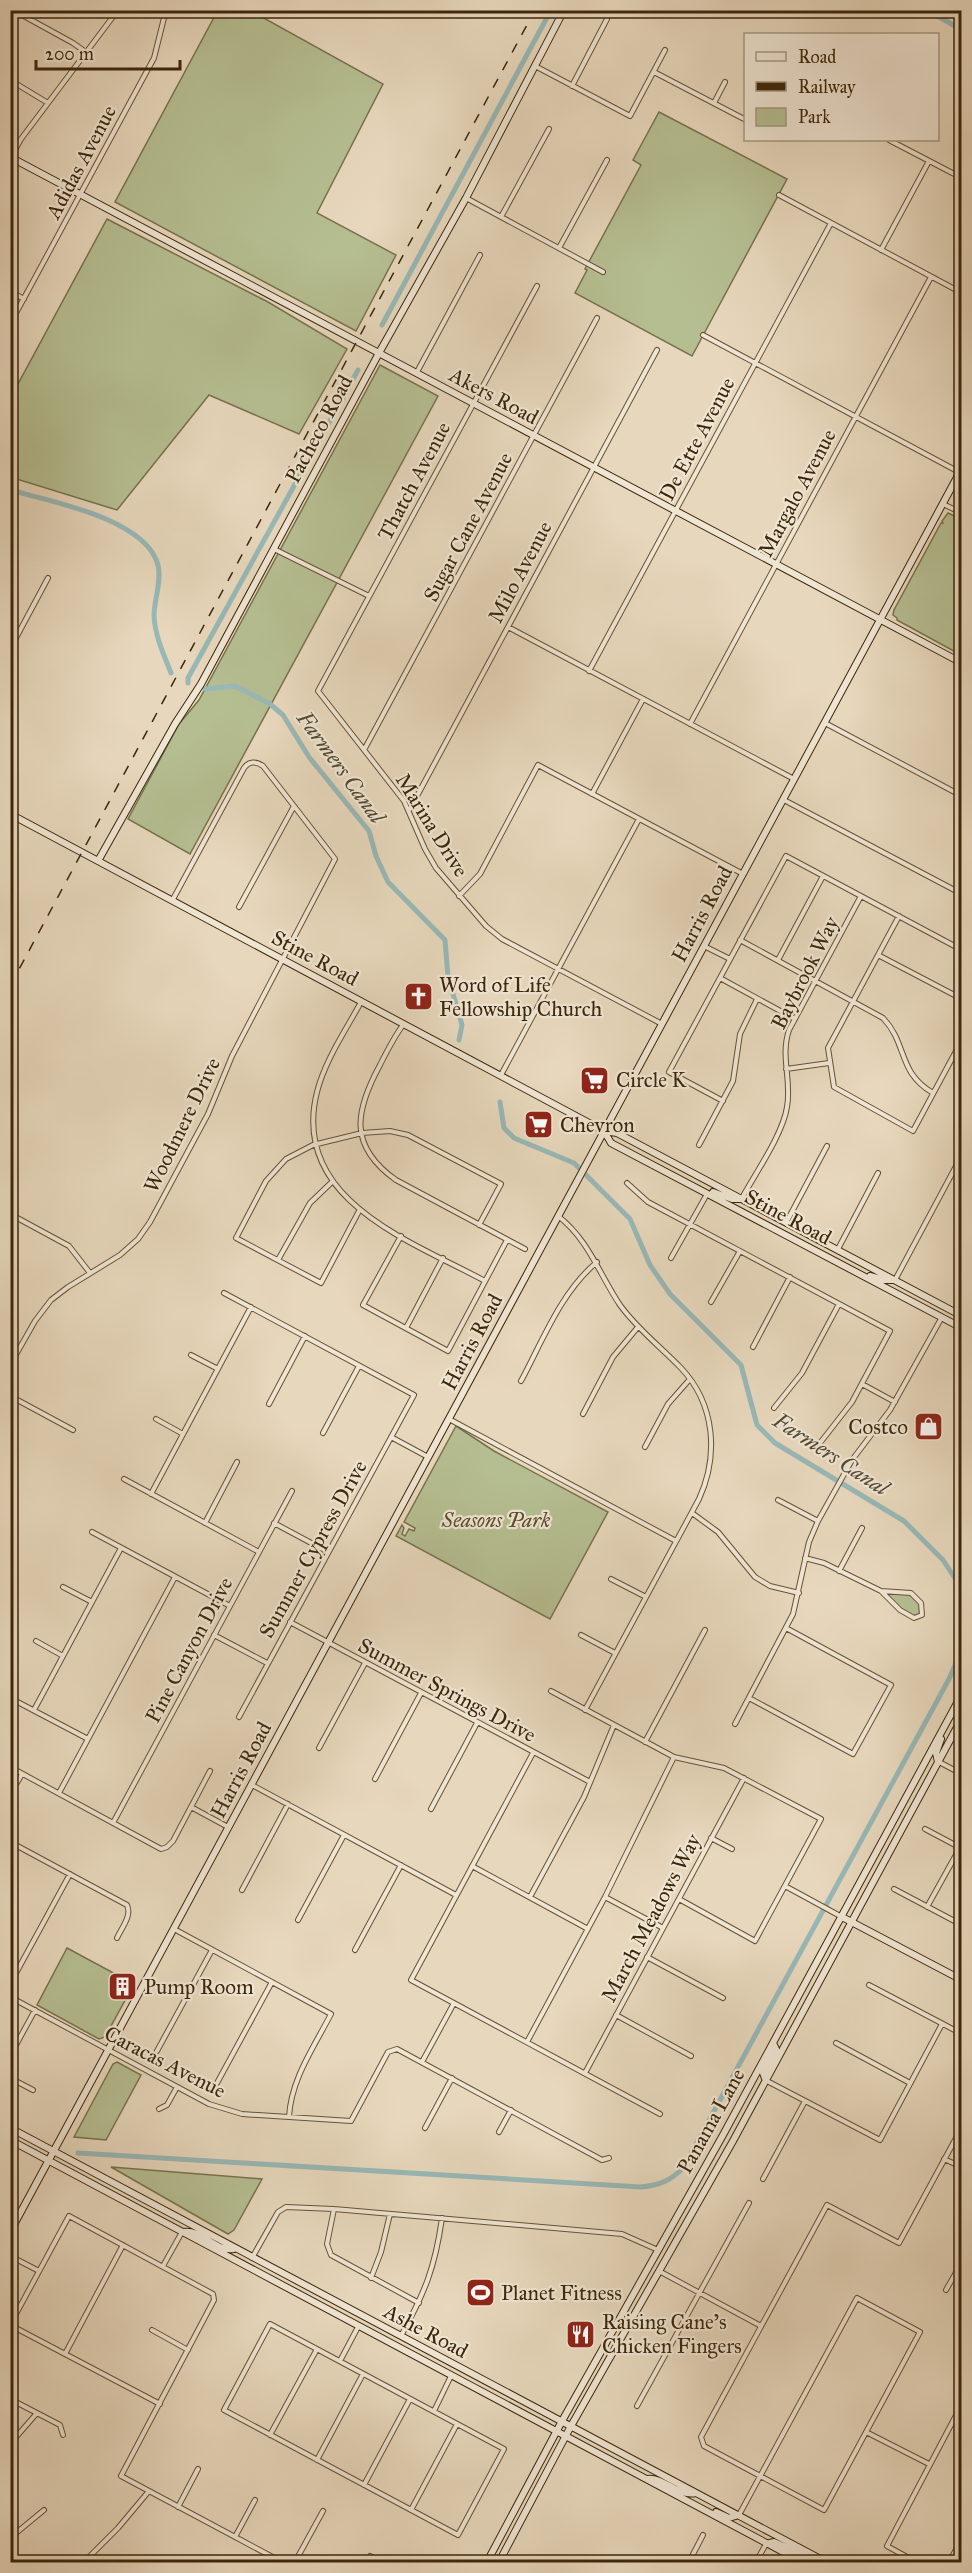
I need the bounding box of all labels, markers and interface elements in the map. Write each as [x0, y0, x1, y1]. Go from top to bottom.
scale bar [36, 33, 180, 71]
legend [744, 33, 939, 141]
text: 200 m [45, 43, 94, 65]
text: Road [798, 46, 836, 68]
text: Railway [798, 76, 856, 98]
street label: Adidas Avenue [40, 101, 122, 224]
text: Park [798, 106, 831, 128]
street label: Akers Road [444, 361, 543, 431]
street label: Pacheco Road [280, 370, 359, 487]
street label: De Ette Avenue [654, 373, 741, 505]
street label: Thatch Avenue [372, 417, 456, 545]
street label: Margalo Avenue [752, 424, 842, 561]
street label: Sugar Cane Avenue [418, 448, 518, 606]
street label: Milo Avenue [482, 517, 558, 627]
water label: Farmers Canal [291, 705, 392, 830]
street label: Marina Drive [390, 768, 474, 882]
street label: Harris Road [666, 861, 738, 967]
street label: Baybrook Way [765, 911, 845, 1034]
street label: Stine Road [267, 924, 363, 992]
place label: Word of Life Fellowship Church [439, 972, 603, 1022]
church icon: Word of Life Fellowship Church [402, 981, 434, 1013]
street label: Woodmere Drive [138, 1053, 226, 1197]
supermarket icon: Circle K [579, 1064, 611, 1096]
place label: Circle K [616, 1067, 688, 1093]
supermarket icon: Chevron [523, 1109, 555, 1141]
place label: Chevron [560, 1112, 635, 1138]
street label: Stine Road [740, 1183, 836, 1251]
street label: Harris Road [436, 1289, 508, 1395]
water label: Farmers Canal [767, 1406, 896, 1503]
shop icon: Costco [913, 1411, 945, 1443]
place label: Costco [848, 1414, 908, 1440]
street label: Summer Cypress Drive [253, 1455, 373, 1642]
park label: Seasons Park [441, 1507, 551, 1533]
street label: Pine Canyon Drive [140, 1572, 238, 1727]
street label: Summer Springs Drive [354, 1632, 541, 1748]
street label: Harris Road [205, 1717, 277, 1823]
street label: March Meadows Way [596, 1828, 707, 2007]
building icon: Pump Room [107, 1971, 139, 2003]
place label: Pump Room [144, 1974, 254, 2000]
street label: Caracas Avenue [100, 2020, 230, 2104]
street label: Panama Lane [671, 2064, 751, 2178]
sports icon: Planet Fitness [464, 2277, 496, 2309]
place label: Planet Fitness [501, 2280, 622, 2306]
street label: Ashe Road [379, 2298, 473, 2364]
place label: Raising Cane's Chicken Fingers [602, 2309, 742, 2359]
restaurant icon: Raising Cane's Chicken Fingers [565, 2318, 597, 2350]

